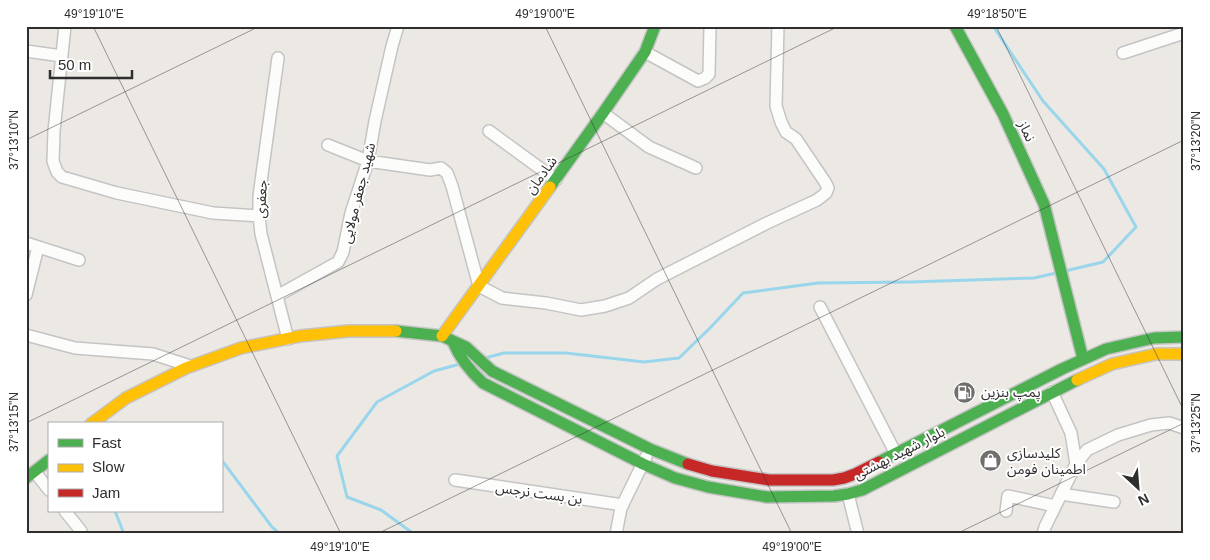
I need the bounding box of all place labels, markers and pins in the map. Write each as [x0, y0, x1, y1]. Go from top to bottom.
fuel station icon: پمپ بنزین [953, 380, 977, 404]
place label: پمپ بنزین [981, 384, 1041, 402]
place label: کلیدسازی اطمینان فومن [1007, 445, 1086, 478]
shop icon: کلیدسازی اطمینان فومن [979, 449, 1003, 473]

